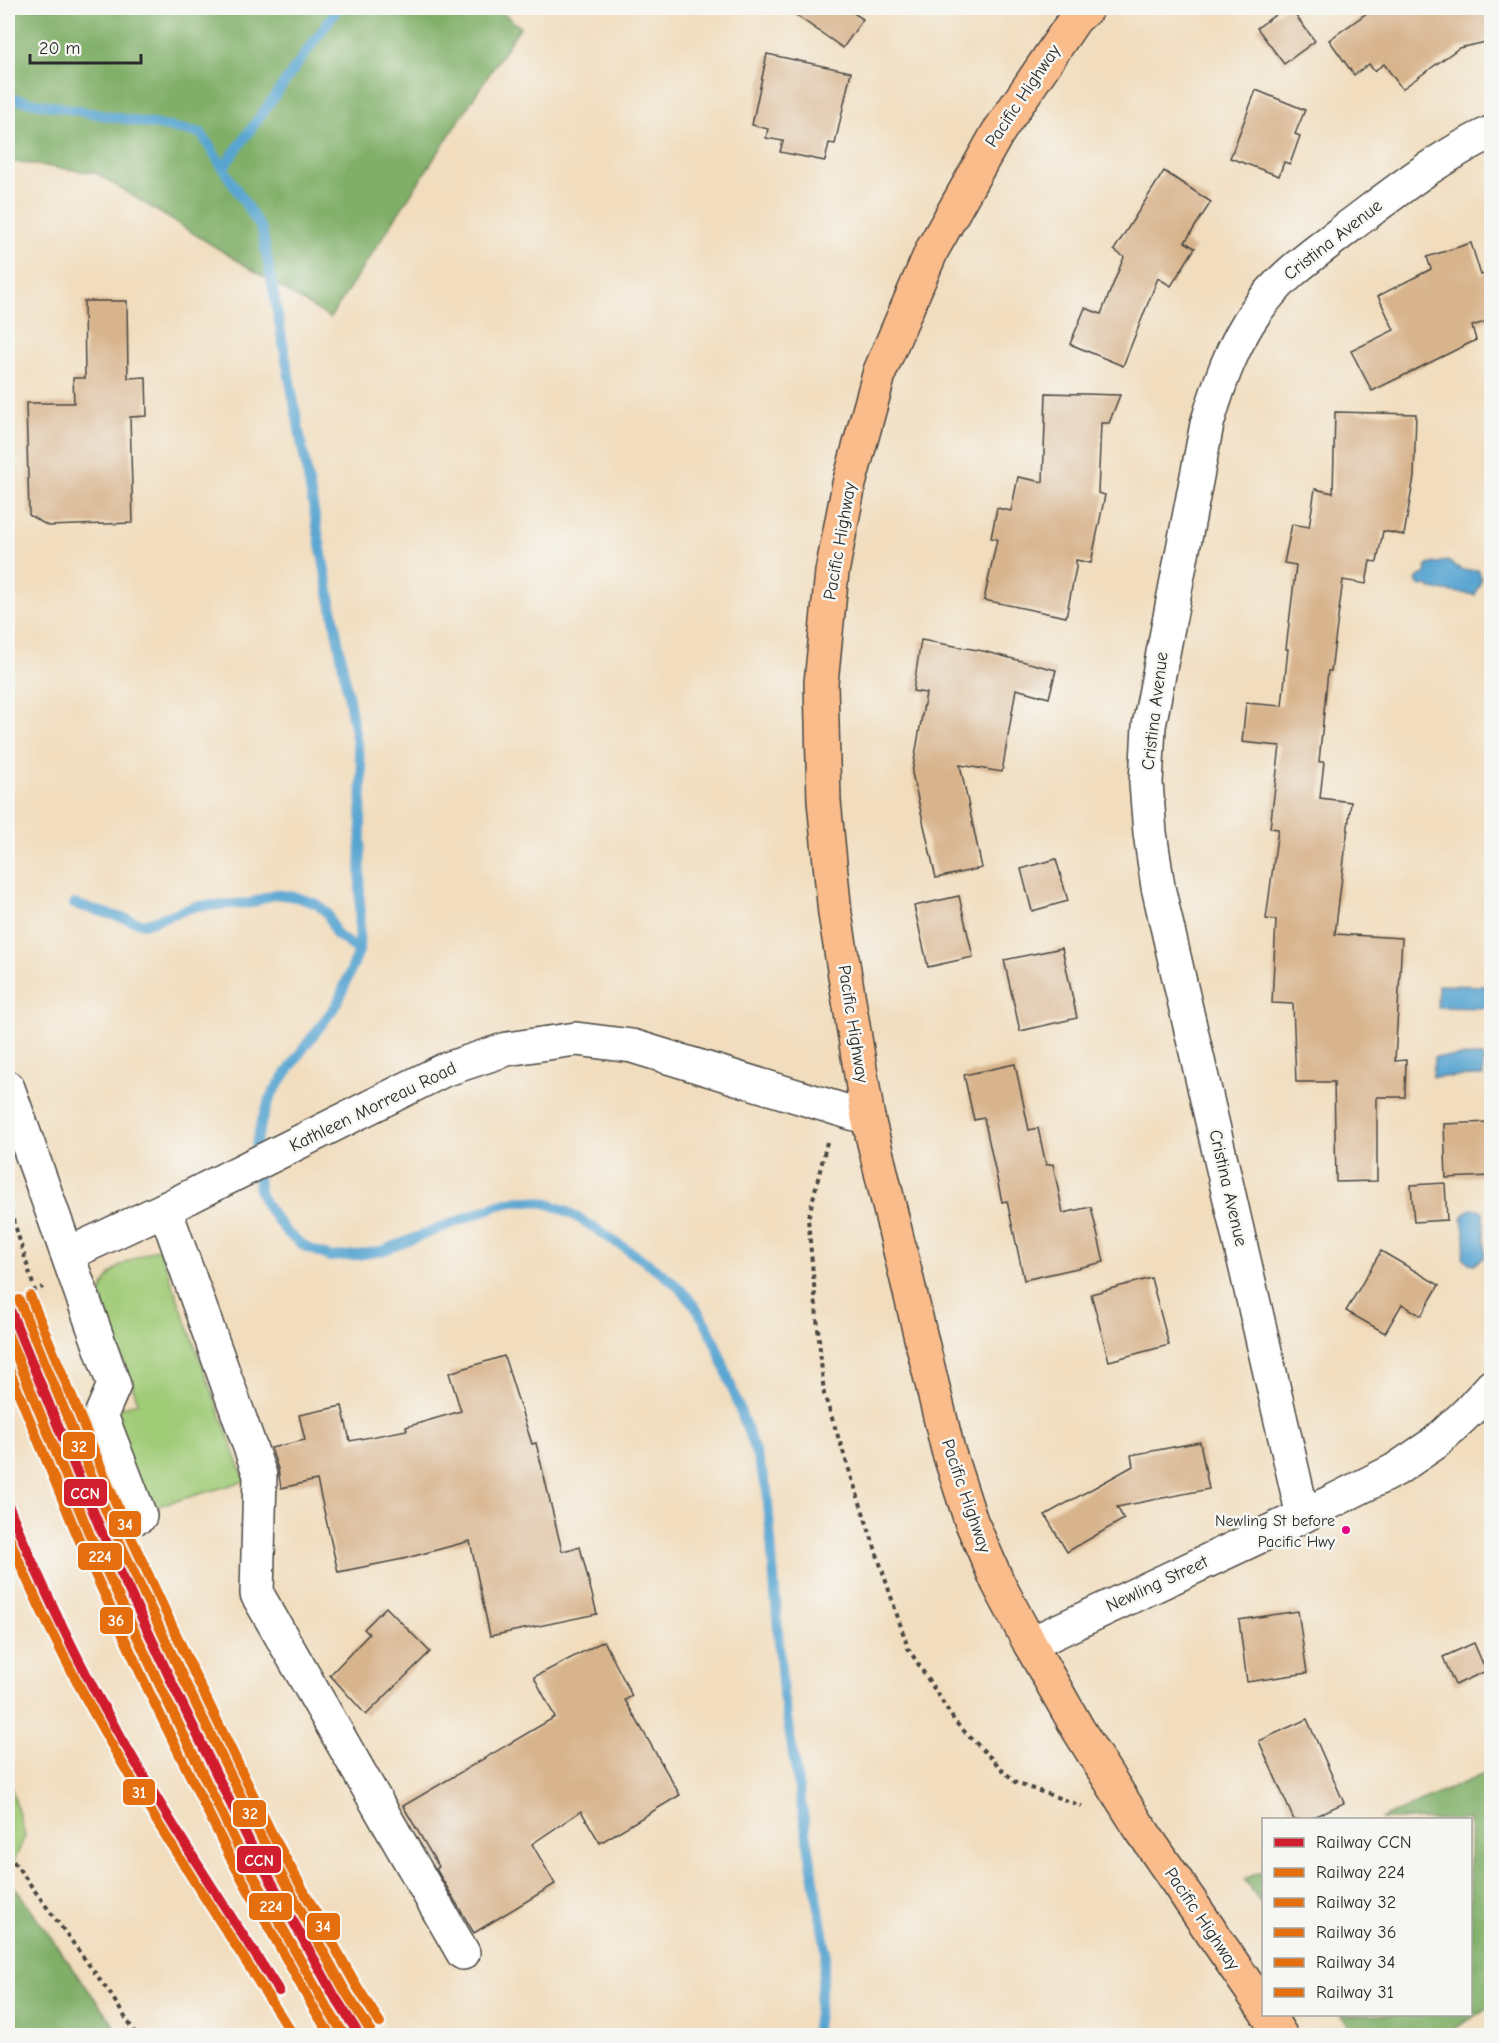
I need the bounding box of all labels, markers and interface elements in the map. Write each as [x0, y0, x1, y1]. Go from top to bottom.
scale bar [30, 27, 141, 65]
text: 20 m [39, 38, 80, 59]
street label: Pacific Highway [981, 40, 1066, 151]
street label: Cristina Avenue [1280, 195, 1386, 285]
street label: Pacific Highway [819, 480, 861, 602]
street label: Cristina Avenue [1137, 651, 1173, 771]
street label: Pacific Highway [833, 963, 873, 1085]
street label: Kathleen Morreau Road [286, 1057, 460, 1157]
street label: Cristina Avenue [1204, 1128, 1252, 1248]
line badge: 32 [62, 1431, 96, 1460]
street label: Pacific Highway [937, 1436, 996, 1557]
text: 32 [71, 1438, 87, 1456]
line badge: CCN [63, 1478, 108, 1507]
text: CCN [70, 1485, 100, 1503]
line badge: 34 [108, 1510, 142, 1538]
place label: Newling St before Pacific Hwy [1215, 1512, 1336, 1551]
text: 34 [117, 1516, 133, 1534]
marker: Newling St before Pacific Hwy [1340, 1524, 1352, 1536]
line badge: 224 [77, 1542, 123, 1571]
text: 224 [89, 1548, 111, 1566]
street label: Newling Street [1103, 1551, 1212, 1617]
line badge: 36 [99, 1606, 134, 1635]
text: 36 [108, 1612, 124, 1630]
line badge: 31 [122, 1778, 156, 1806]
text: 31 [132, 1784, 146, 1802]
line badge: 32 [232, 1799, 267, 1828]
text: 32 [242, 1805, 258, 1823]
legend [1262, 1818, 1472, 2016]
text: Railway CCN [1316, 1832, 1412, 1853]
line badge: CCN [236, 1845, 282, 1874]
text: CCN [244, 1852, 274, 1870]
text: Railway 224 [1316, 1862, 1405, 1883]
street label: Pacific Highway [1160, 1864, 1245, 1975]
line badge: 224 [248, 1892, 293, 1921]
text: Railway 32 [1316, 1892, 1396, 1913]
text: 224 [260, 1898, 282, 1916]
line badge: 34 [306, 1912, 341, 1941]
text: 34 [315, 1918, 331, 1936]
text: Railway 36 [1316, 1922, 1396, 1943]
text: Railway 34 [1316, 1952, 1395, 1973]
text: Railway 31 [1316, 1982, 1394, 2003]

